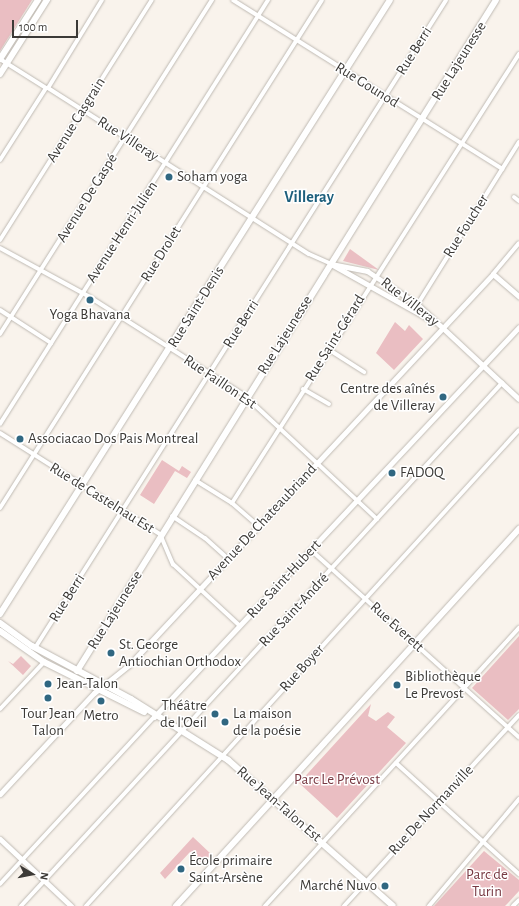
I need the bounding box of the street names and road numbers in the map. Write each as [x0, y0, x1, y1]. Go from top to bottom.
street label: Rue Lajeunesse [428, 18, 490, 104]
street label: Rue Berri [392, 24, 436, 78]
street label: Rue Gounod [332, 58, 402, 112]
street label: Avenue Casgrain [43, 74, 109, 166]
street label: Rue Villeray [94, 113, 162, 165]
street label: Avenue De Gaspé [53, 150, 121, 246]
street label: Avenue Henri-Julien [82, 178, 162, 286]
street label: Rue Foucher [439, 191, 493, 261]
street label: Rue Drolet [137, 223, 185, 285]
street label: Rue Saint-Denis [164, 263, 228, 351]
street label: Rue Villeray [377, 274, 443, 330]
street label: Rue Saint-Gérard [301, 291, 369, 385]
street label: Rue Lajeunesse [254, 292, 316, 378]
street label: Rue Berri [219, 297, 263, 351]
street label: Rue Faillon Est [180, 351, 260, 413]
street label: Rue de Castelnau Est [46, 459, 158, 537]
street label: Avenue De Chateaubriand [204, 460, 320, 584]
street label: Rue Saint-Hubert [243, 536, 325, 622]
street label: Rue Lajeunesse [84, 567, 146, 653]
street label: Rue Saint-André [255, 569, 333, 651]
street label: Rue Berri [45, 571, 89, 625]
street label: Rue Everett [366, 598, 428, 656]
street label: Rue Boyer [276, 640, 328, 696]
street label: Rue De Normanville [385, 761, 477, 859]
street label: Rue Jean-Talon Est [233, 762, 325, 846]

